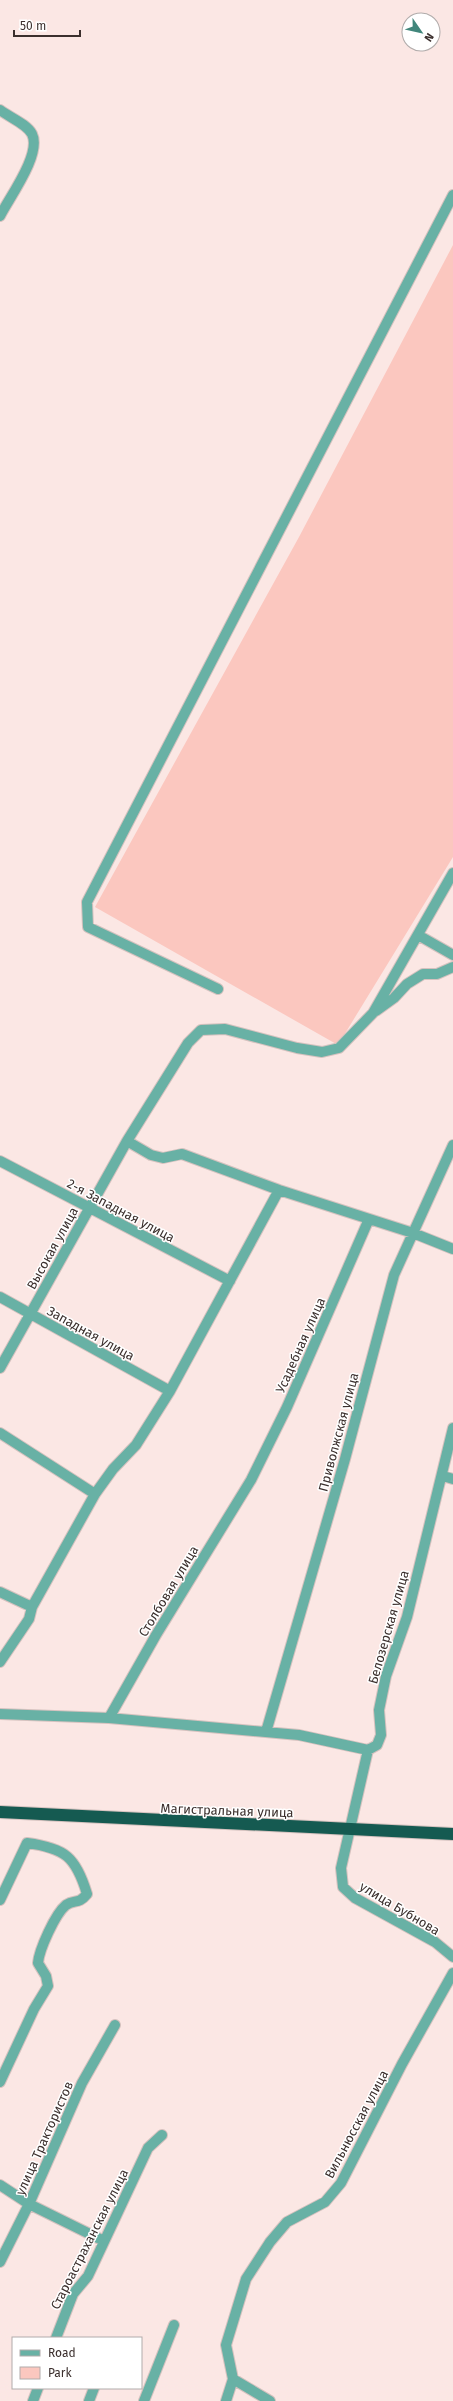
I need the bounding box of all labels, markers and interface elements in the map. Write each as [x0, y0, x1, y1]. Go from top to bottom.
scale bar [14, 12, 80, 38]
north arrow [401, 12, 441, 52]
text: 50 m [20, 19, 46, 33]
text: N [421, 31, 436, 44]
street label: 2-я Западная улица [64, 1176, 177, 1245]
street label: Высокая улица [24, 1205, 81, 1292]
street label: Усадебная улица [273, 1295, 328, 1395]
street label: Западная улица [45, 1303, 137, 1364]
street label: Приволжская улица [315, 1371, 362, 1493]
street label: Столбовая улица [135, 1543, 201, 1639]
street label: Белозерская улица [365, 1569, 412, 1686]
street label: Магистральная улица [160, 1801, 294, 1820]
street label: улица Бубнова [357, 1879, 442, 1938]
street label: Вильнюсская улица [322, 2068, 391, 2181]
street label: улица Трактористов [13, 2079, 76, 2197]
street label: Староастраханская улица [47, 2166, 131, 2312]
legend [12, 2337, 142, 2389]
text: Road [48, 2346, 76, 2360]
text: Park [48, 2366, 72, 2380]

